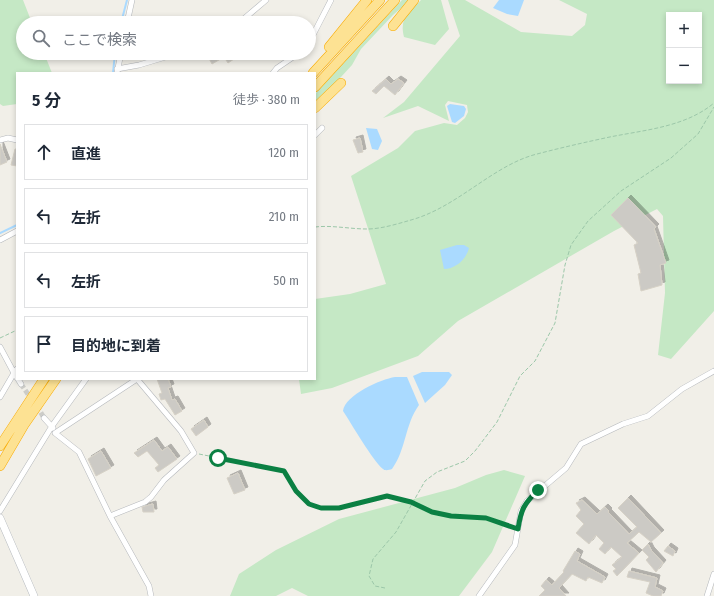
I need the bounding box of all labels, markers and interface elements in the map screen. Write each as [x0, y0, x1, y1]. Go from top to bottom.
map controls [666, 12, 702, 84]
button: + [666, 12, 702, 48]
search box [16, 16, 316, 60]
icon: search [30, 27, 52, 49]
text: ここで検索 [62, 31, 137, 49]
button: − [666, 48, 702, 84]
text: 5 分 [32, 90, 61, 111]
text: 徒歩 · 380 m [233, 92, 300, 107]
icon: ahead [33, 141, 55, 163]
text: 直進 [71, 145, 101, 163]
text: 120 m [268, 145, 299, 160]
icon: left [33, 205, 55, 227]
text: 左折 [71, 209, 101, 227]
text: 210 m [269, 209, 299, 224]
icon: left [33, 269, 55, 291]
text: 左折 [71, 273, 101, 291]
text: 50 m [273, 273, 299, 288]
icon: arrive [33, 333, 55, 355]
text: 目的地に到着 [71, 337, 161, 355]
route start [209, 449, 227, 467]
route end [529, 481, 547, 499]

